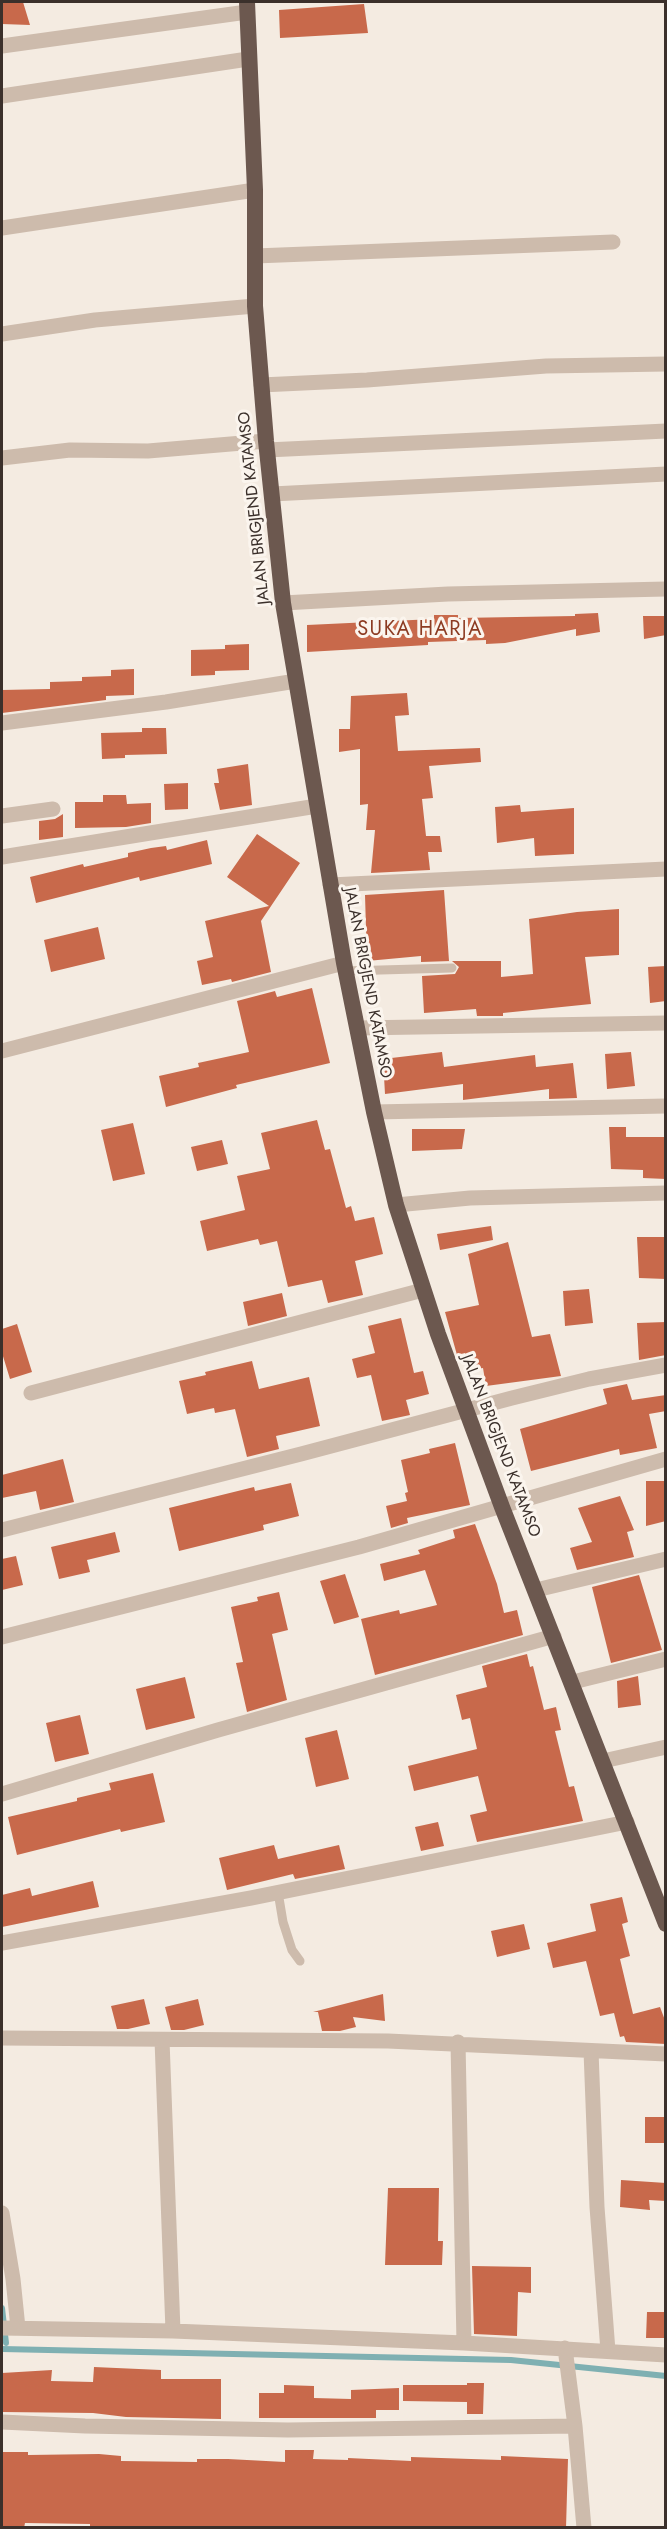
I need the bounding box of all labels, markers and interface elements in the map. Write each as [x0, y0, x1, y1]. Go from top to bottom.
street label: JALAN BRIGJEND KATAMSO [235, 411, 275, 605]
district label: SUKA HARJA [357, 618, 483, 642]
street label: JALAN BRIGJEND KATAMSO [339, 886, 395, 1080]
street label: JALAN BRIGJEND KATAMSO [456, 1352, 544, 1540]

